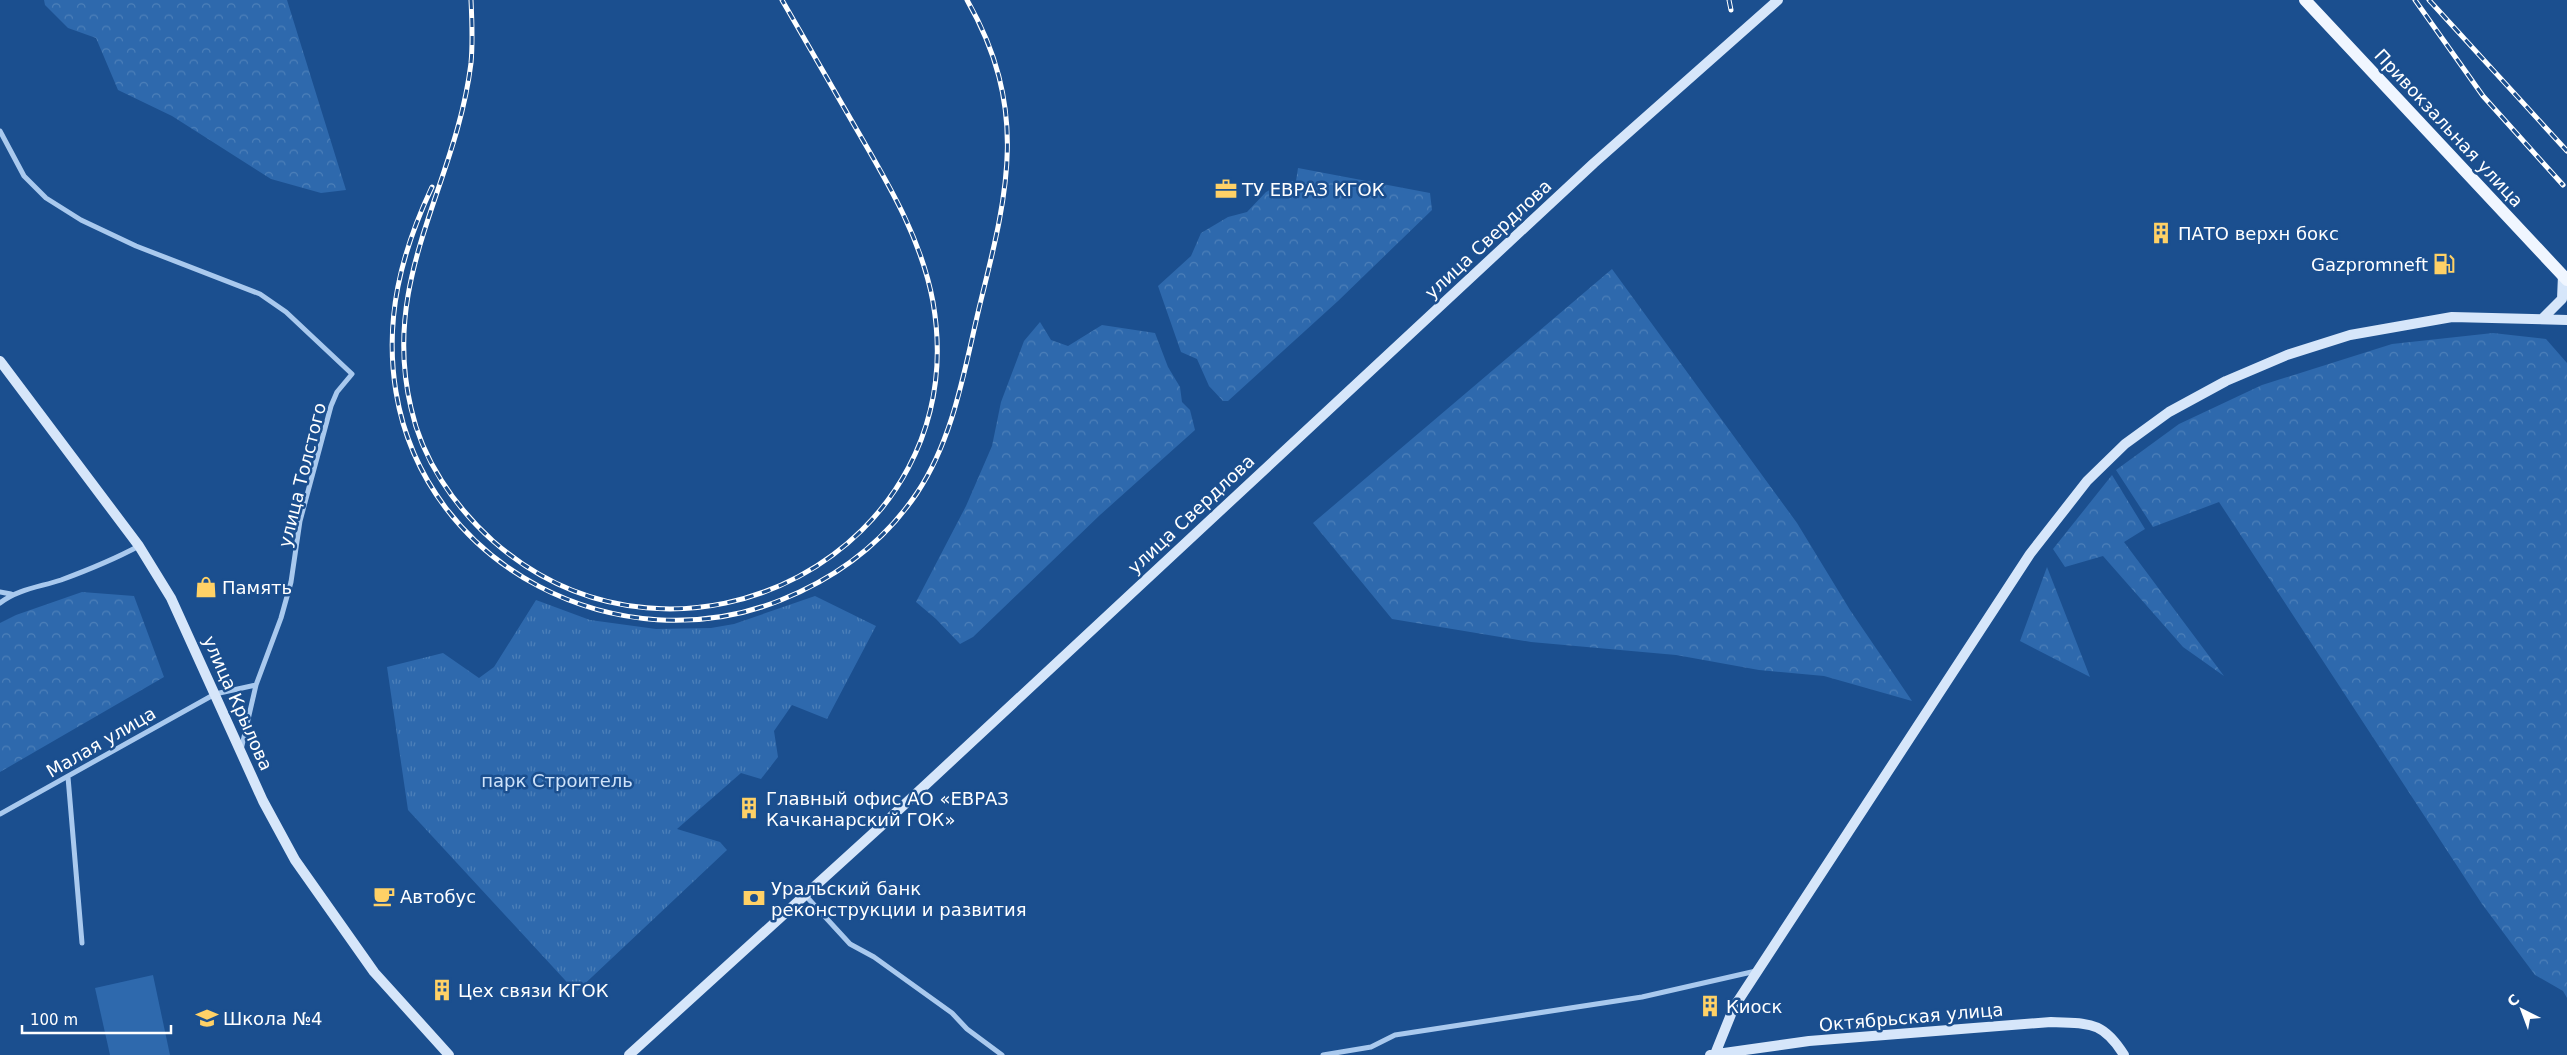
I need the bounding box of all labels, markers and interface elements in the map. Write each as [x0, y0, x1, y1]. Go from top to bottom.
street label: Привокзальная улица [2370, 45, 2528, 211]
street label: улица Свердлова [1420, 175, 1556, 303]
office icon: ТУ ЕВРАЗ КГОК [1213, 176, 1239, 202]
place label: ТУ ЕВРАЗ КГОК [1241, 179, 1385, 200]
building icon: ПАТО верхн бокс [2148, 220, 2174, 246]
place label: ПАТО верхн бокс [2178, 223, 2339, 244]
fuel station icon: Gazpromneft [2431, 251, 2457, 277]
place label: Gazpromneft [2311, 254, 2428, 275]
street label: улица Толстого [274, 401, 330, 549]
street label: улица Свердлова [1123, 450, 1259, 578]
shop icon: Память [193, 574, 219, 600]
place label: Память [222, 577, 292, 598]
street label: улица Крылова [199, 632, 277, 774]
street label: Малая улица [43, 702, 159, 782]
park label: парк Строитель [481, 770, 633, 791]
place label: Главный офис АО «ЕВРАЗ Качканарский ГОК» [766, 788, 1009, 830]
building icon: Главный офис АО «ЕВРАЗ Качканарский ГОК» [736, 795, 762, 821]
place label: Уральский банк реконструкции и развития [771, 878, 1027, 920]
cafe icon: Автобус [371, 883, 397, 909]
bank icon: Уральский банк реконструкции и развития [741, 885, 767, 911]
place label: Автобус [400, 886, 476, 907]
building icon: Цех связи КГОК [429, 977, 455, 1003]
place label: Цех связи КГОК [458, 980, 609, 1001]
north arrow [2497, 985, 2547, 1035]
text: С [2504, 991, 2522, 1010]
building icon: Киоск [1697, 993, 1723, 1019]
place label: Киоск [1726, 996, 1782, 1017]
street label: Октябрьская улица [1818, 998, 2004, 1036]
scale bar [22, 1002, 171, 1034]
school or university icon: Школа №4 [194, 1005, 220, 1031]
place label: Школа №4 [223, 1008, 323, 1029]
text: 100 m [30, 1011, 78, 1029]

